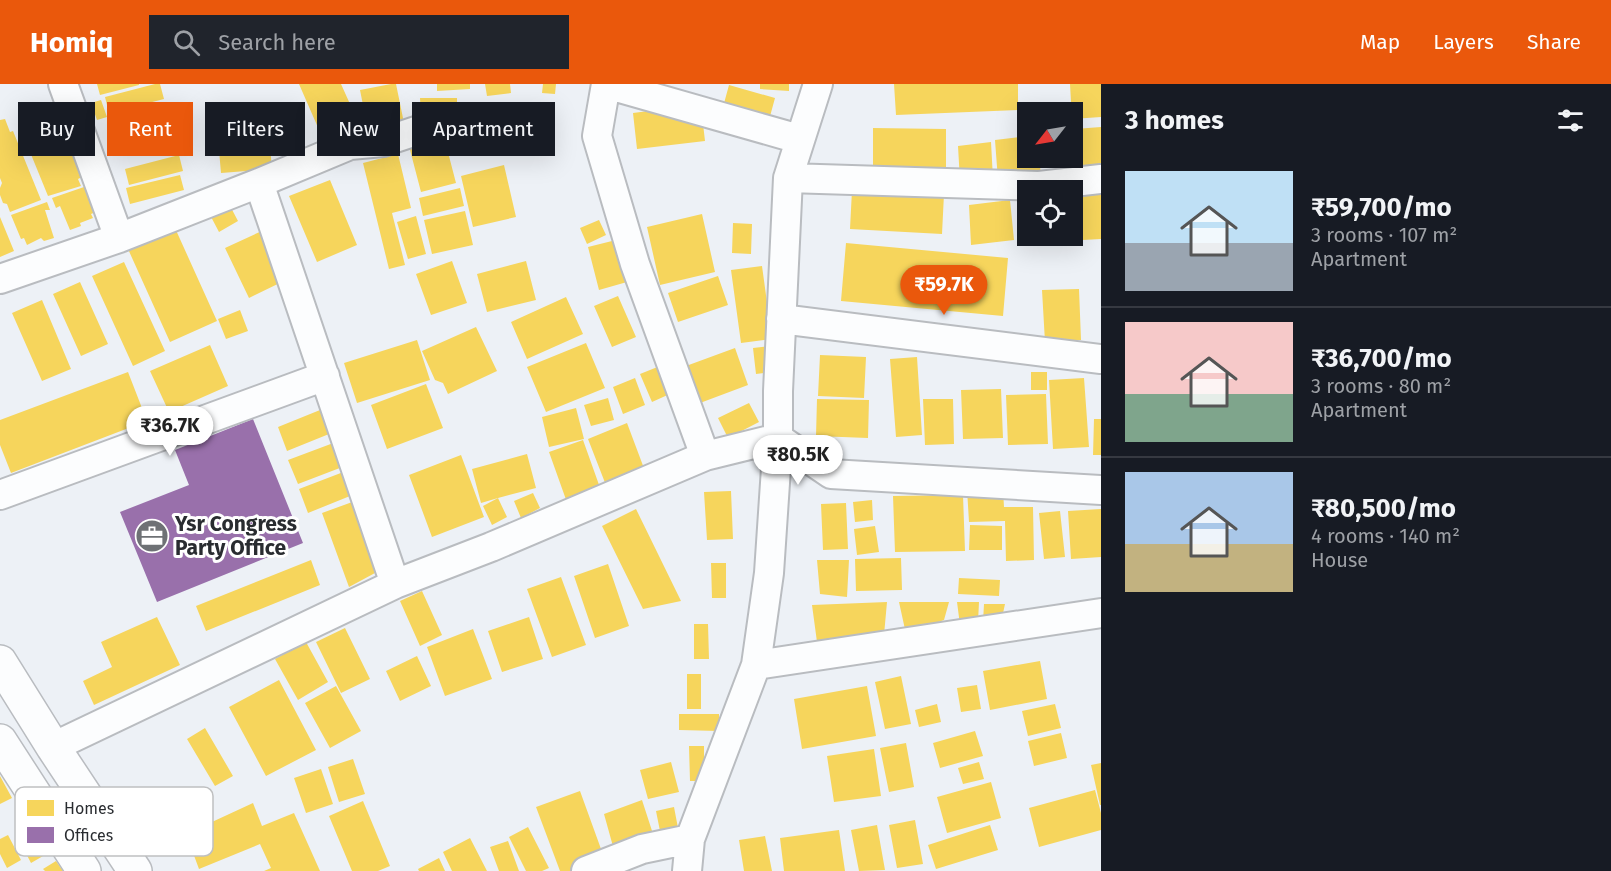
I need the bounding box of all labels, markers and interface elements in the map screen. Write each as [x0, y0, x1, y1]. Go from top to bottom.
search box [149, 15, 569, 69]
text: Homiq [30, 26, 113, 59]
icon: search [170, 26, 203, 59]
text: Search here [218, 29, 336, 56]
text: Map [1360, 29, 1400, 55]
text: Layers [1433, 29, 1494, 55]
text: Share [1527, 29, 1581, 55]
chip: Buy [18, 102, 95, 156]
chip: Rent [107, 102, 193, 156]
chip: Filters [205, 102, 305, 156]
chip: New [317, 102, 400, 156]
chip: Apartment [412, 102, 555, 156]
north arrow [1017, 102, 1083, 168]
map controls [1017, 102, 1083, 246]
icon: filters [1554, 104, 1587, 137]
text: 3 homes [1125, 105, 1224, 136]
button: locate [1017, 180, 1083, 246]
text: ₹59,700/mo [1311, 192, 1452, 223]
icon: home [1173, 195, 1245, 267]
text: 3 rooms · 107 m² [1311, 223, 1457, 247]
text: Apartment [1311, 247, 1407, 271]
pin: ₹59.7K [895, 265, 993, 316]
text: ₹59.7K [914, 272, 974, 296]
text: ₹36,700/mo [1311, 343, 1452, 374]
icon: home [1173, 346, 1245, 418]
text: 3 rooms · 80 m² [1311, 374, 1451, 398]
text: Apartment [1311, 398, 1407, 422]
pin: ₹36.7K [121, 406, 219, 457]
text: ₹36.7K [140, 413, 200, 437]
pin: ₹80.5K [749, 435, 847, 486]
text: ₹80.5K [767, 442, 829, 466]
text: ₹80,500/mo [1311, 493, 1456, 524]
icon: home [1173, 496, 1245, 568]
place label: Ysr Congress Party Office [174, 511, 297, 561]
office icon: Ysr Congress Party Office [134, 518, 170, 554]
text: 4 rooms · 140 m² [1311, 524, 1460, 548]
text: House [1311, 548, 1368, 572]
legend [15, 787, 213, 856]
text: Homes [64, 799, 114, 818]
text: Offices [64, 826, 113, 845]

